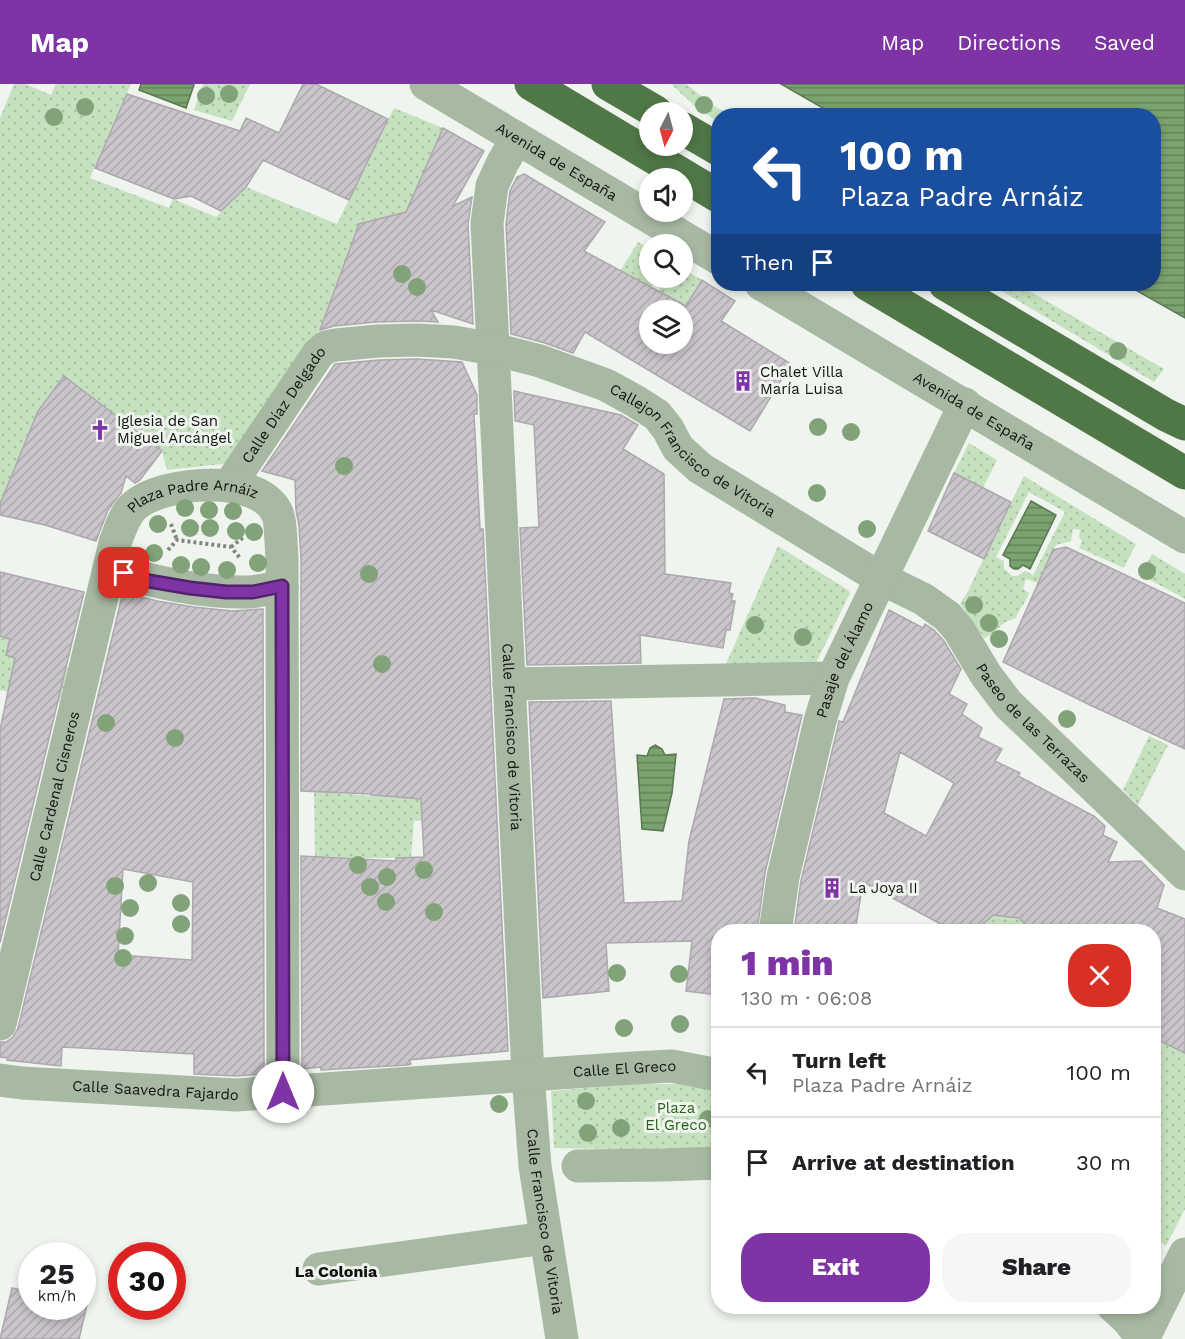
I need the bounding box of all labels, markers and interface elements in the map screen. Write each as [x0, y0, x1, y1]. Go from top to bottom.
text: Map [30, 26, 89, 59]
text: Map [881, 30, 924, 55]
text: Directions [957, 30, 1061, 55]
text: Saved [1094, 30, 1155, 55]
north arrow [639, 102, 693, 156]
map controls [639, 102, 693, 354]
street label: Avenida de España [493, 119, 621, 205]
text: 100 m [840, 131, 964, 180]
icon: left [741, 132, 819, 210]
button: sound [639, 168, 693, 222]
text: Plaza Padre Arnáiz [840, 181, 1084, 213]
button: search [639, 234, 693, 288]
icon: arrive [806, 246, 839, 279]
text: Then [741, 250, 794, 275]
button: layers [639, 300, 693, 354]
street label: Calle Díaz Delgado [238, 342, 329, 467]
place label: Chalet Villa María Luisa [760, 363, 844, 398]
street label: Avenida de España [910, 368, 1038, 454]
building icon: Chalet Villa María Luisa [731, 369, 755, 393]
street label: Callejon Francisco de Vitoria [607, 380, 779, 521]
place label: Iglesia de San Miguel Arcángel [117, 412, 232, 447]
church icon: Iglesia de San Miguel Arcángel [88, 418, 112, 442]
street label: Plaza Padre Arnáiz [123, 476, 261, 517]
pin [98, 547, 149, 598]
icon: arrive [107, 556, 140, 589]
street label: Pasaje del Álamo [812, 599, 877, 720]
street label: Calle Francisco de Vitoria [498, 643, 525, 831]
street label: Paseo de las Terrazas [972, 660, 1093, 787]
street label: Calle Cardenal Cisneros [25, 709, 83, 883]
building icon: La Joya II [820, 876, 844, 900]
place label: La Joya II [849, 879, 918, 897]
text: 1 min [741, 942, 834, 984]
button: close [1068, 944, 1131, 1007]
text: 130 m · 06:08 [741, 986, 872, 1010]
text: Turn left [792, 1048, 886, 1073]
icon: left [741, 1056, 774, 1089]
street label: Calle El Greco [572, 1057, 677, 1081]
position arrow [251, 1060, 315, 1124]
text: 100 m [1067, 1060, 1131, 1085]
text: Plaza Padre Arnáiz [792, 1073, 973, 1097]
street label: Calle Saavedra Fajardo [72, 1077, 239, 1104]
park label: Plaza El Greco [645, 1099, 707, 1134]
street label: Calle Francisco de Vitoria [523, 1128, 567, 1316]
icon: arrive [741, 1146, 774, 1179]
text: Arrive at destination [792, 1150, 1015, 1175]
text: 30 m [1076, 1150, 1131, 1175]
button: Exit [741, 1233, 930, 1302]
button: Share [942, 1233, 1131, 1302]
speed limit sign: 30 [108, 1242, 186, 1320]
text: 25 [39, 1256, 75, 1291]
district label: La Colonia [295, 1262, 378, 1281]
text: km/h [38, 1287, 76, 1305]

